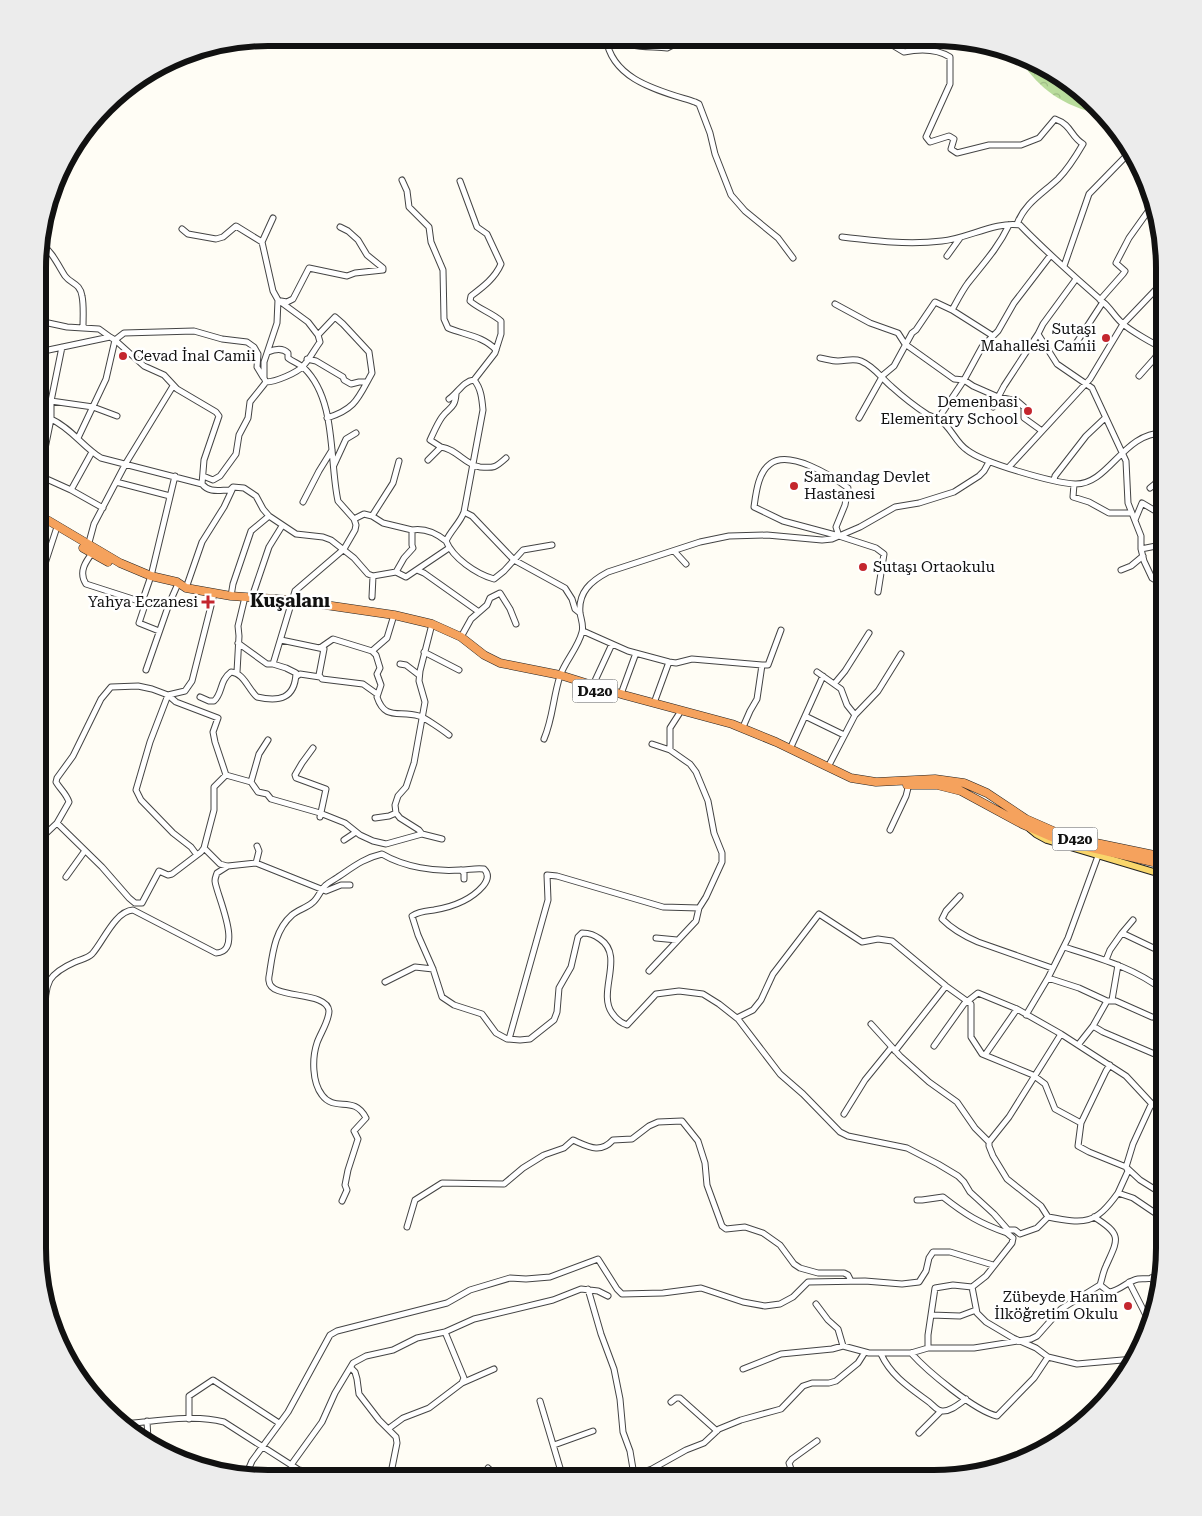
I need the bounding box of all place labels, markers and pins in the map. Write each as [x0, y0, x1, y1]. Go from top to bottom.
place label: Sutaşı Mahallesi Camii [981, 320, 1096, 355]
marker: Sutaşı Mahallesi Camii [1100, 332, 1112, 344]
place label: Cevad İnal Camii [133, 347, 256, 365]
marker: Cevad İnal Camii [117, 350, 129, 362]
place label: Demenbasi Elementary School [880, 393, 1018, 428]
marker: Demenbasi Elementary School [1022, 405, 1034, 417]
place label: Samandag Devlet Hastanesi [804, 468, 930, 503]
marker: Samandag Devlet Hastanesi [788, 480, 800, 492]
place label: Sutaşı Ortaokulu [873, 558, 995, 576]
marker: Sutaşı Ortaokulu [857, 561, 869, 573]
place label: Yahya Eczanesi [88, 593, 198, 611]
marker: Yahya Eczanesi [202, 596, 214, 608]
place label: Zübeyde Hanım İlköğretim Okulu [994, 1288, 1119, 1323]
marker: Zübeyde Hanım İlköğretim Okulu [1122, 1300, 1134, 1312]

